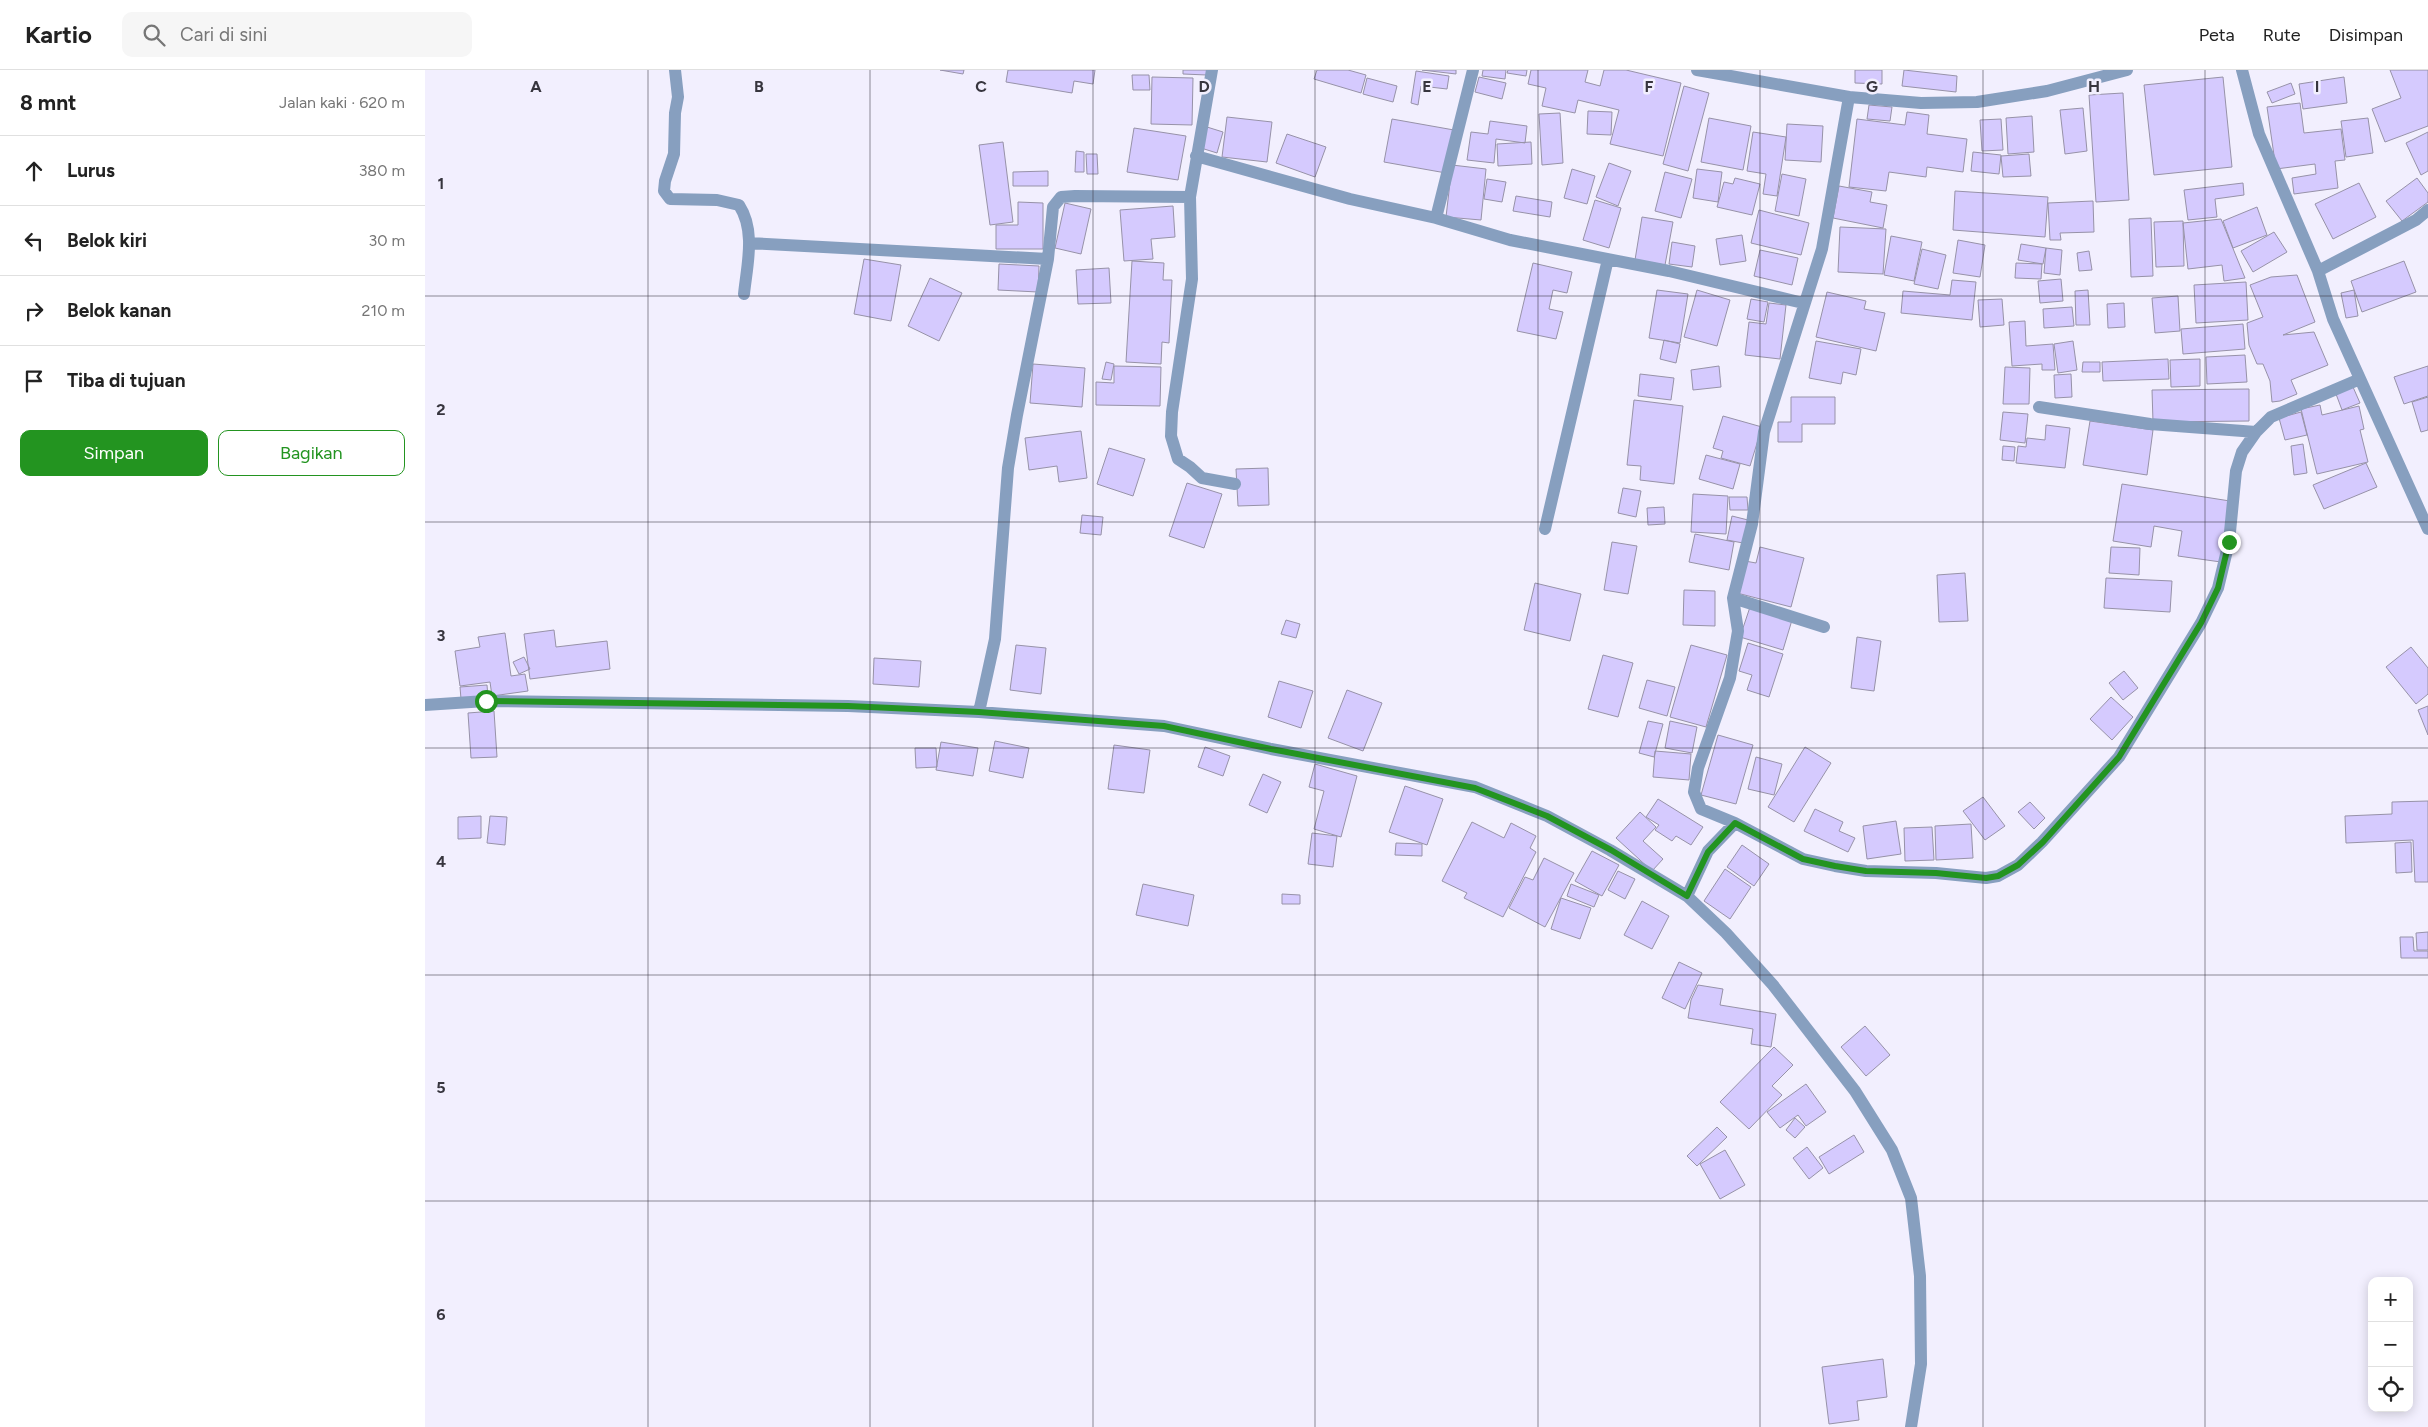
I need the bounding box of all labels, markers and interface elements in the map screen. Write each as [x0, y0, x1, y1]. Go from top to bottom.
search box [122, 12, 472, 57]
text: Kartio [25, 20, 92, 49]
icon: search [140, 21, 168, 49]
text: Cari di sini [180, 23, 267, 46]
text: Peta [2199, 24, 2235, 46]
text: Rute [2263, 24, 2301, 46]
text: Disimpan [2329, 24, 2403, 46]
text: A [530, 77, 542, 96]
text: B [754, 77, 764, 96]
text: C [975, 77, 987, 96]
text: D [1198, 77, 1210, 96]
text: E [1422, 77, 1432, 96]
text: F [1645, 77, 1654, 96]
text: G [1866, 77, 1878, 96]
text: H [2088, 77, 2100, 96]
text: I [2315, 77, 2319, 96]
text: 8 mnt [20, 90, 77, 115]
text: Jalan kaki · 620 m [279, 93, 405, 112]
icon: ahead [20, 157, 48, 185]
text: Lurus [67, 159, 115, 182]
text: 380 m [359, 161, 405, 180]
text: 1 [438, 174, 444, 193]
icon: left [20, 227, 48, 255]
text: Belok kiri [67, 229, 147, 252]
text: 30 m [368, 231, 405, 250]
icon: right [20, 297, 48, 325]
text: Belok kanan [67, 299, 171, 322]
text: 210 m [362, 301, 405, 320]
icon: arrive [20, 367, 48, 395]
text: Tiba di tujuan [67, 369, 186, 392]
text: 2 [436, 400, 446, 419]
button: Simpan [20, 430, 208, 476]
button: Bagikan [218, 430, 405, 476]
route end [2218, 531, 2241, 554]
text: 3 [437, 626, 446, 645]
route start [475, 690, 498, 713]
text: 4 [436, 852, 446, 871]
text: 5 [436, 1078, 446, 1097]
map controls [2368, 1277, 2413, 1412]
button: + [2368, 1277, 2413, 1322]
text: 6 [436, 1305, 446, 1324]
button: − [2368, 1322, 2413, 1367]
button: locate [2368, 1367, 2413, 1412]

